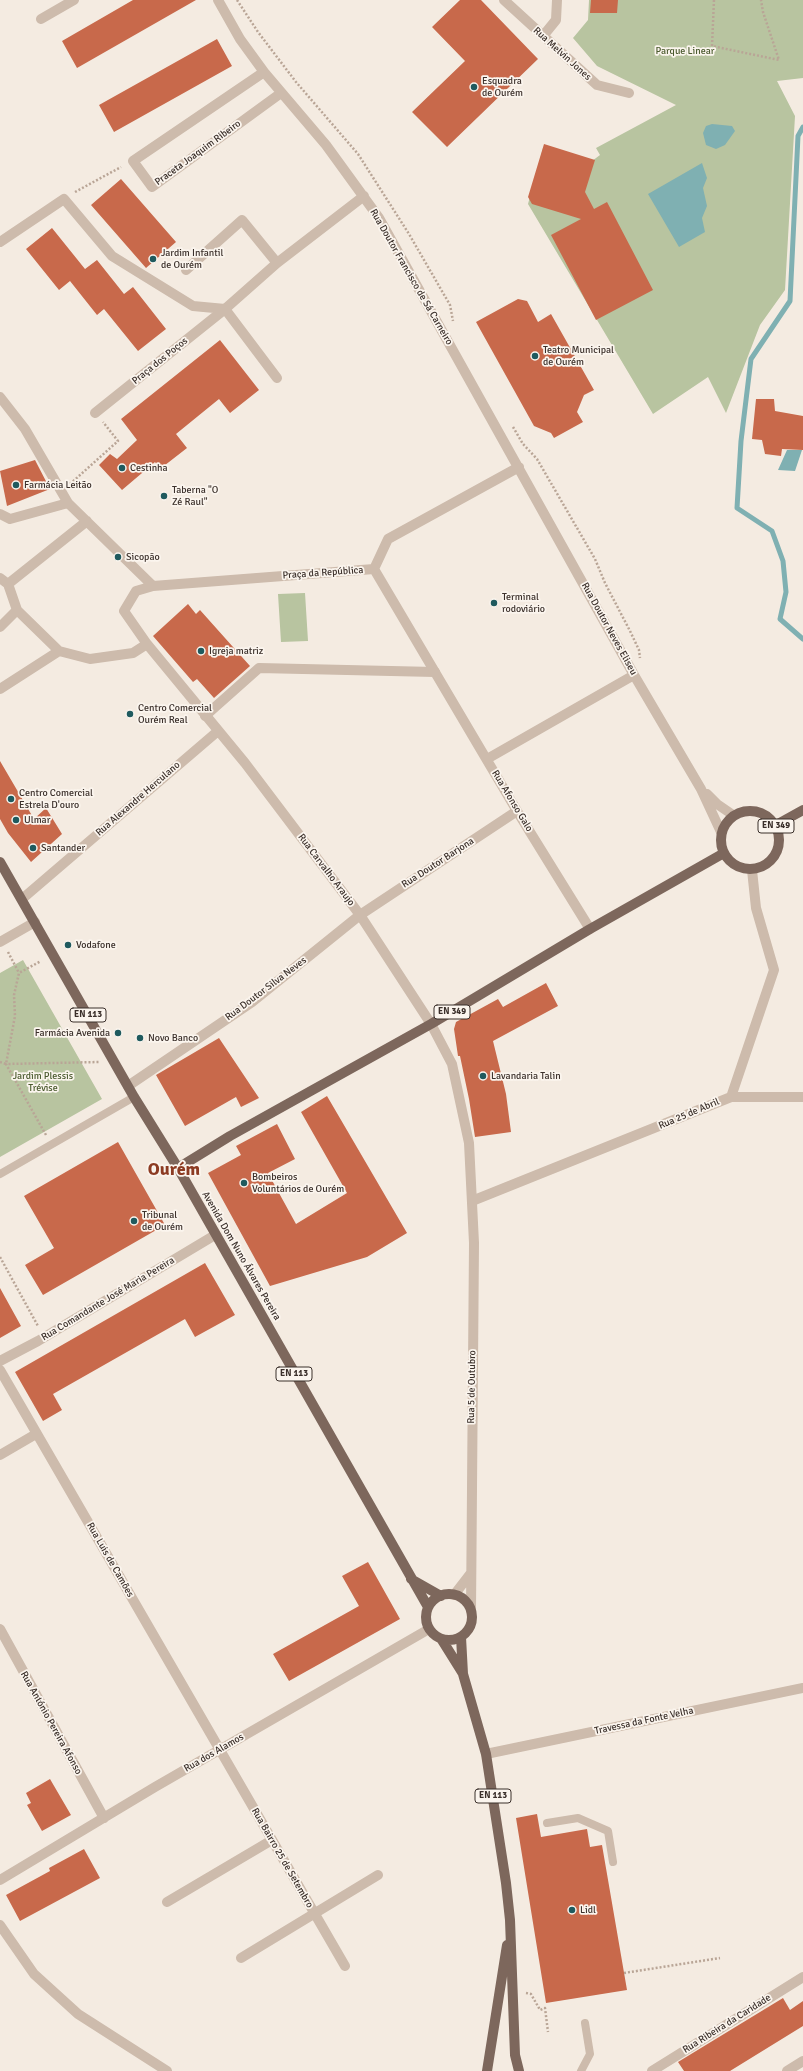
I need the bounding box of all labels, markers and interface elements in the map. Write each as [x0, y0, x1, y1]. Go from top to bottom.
street label: Rua Melvin Jones [531, 25, 593, 83]
park label: Parque Linear [655, 45, 715, 57]
place label: Esquadra de Ourém [482, 75, 523, 98]
marker: Esquadra de Ourém [469, 82, 479, 92]
street label: Praceta Joaquim Ribeiro [153, 118, 243, 188]
street label: Rua Doutor Francisco de Sá Carneiro [367, 207, 455, 347]
place label: Jardim Infantil de Ourém [161, 247, 224, 270]
marker: Jardim Infantil de Ourém [148, 254, 158, 264]
street label: Praça dos Poços [130, 335, 190, 387]
place label: Teatro Municipal de Ourém [543, 344, 614, 368]
marker: Teatro Municipal de Ourém [530, 351, 540, 361]
place label: Cestinha [130, 462, 168, 474]
marker: Cestinha [117, 463, 127, 473]
place label: Farmácia Leitão [24, 479, 92, 491]
marker: Farmácia Leitão [11, 480, 21, 490]
place label: Taberna "O Zé Raul" [172, 484, 218, 508]
marker: Taberna "O Zé Raul" [159, 491, 169, 501]
place label: Sicopāo [126, 551, 160, 563]
marker: Sicopāo [113, 552, 123, 562]
street label: Praça da República [282, 564, 364, 582]
street label: Rua Doutor Neves Eliseu [579, 581, 639, 677]
place label: Terminal rodoviário [502, 591, 545, 614]
marker: Terminal rodoviário [489, 598, 499, 608]
place label: Igreja matriz [209, 645, 263, 657]
marker: Igreja matriz [196, 646, 206, 656]
place label: Centro Comercial Ourém Real [138, 702, 212, 726]
marker: Centro Comercial Ourém Real [125, 709, 135, 719]
street label: Rua Alexandre Herculano [93, 759, 183, 839]
street label: Rua Afonso Galo [489, 768, 535, 834]
place label: Centro Comercial Estrela D'ouro [19, 787, 93, 810]
marker: Centro Comercial Estrela D'ouro [6, 794, 16, 804]
place label: Ulmar [24, 814, 50, 826]
marker: Ulmar [11, 815, 21, 825]
road number: EN 349 [758, 819, 794, 833]
street label: Rua Carvalho Araujo [295, 832, 357, 908]
street label: Rua Doutor Barjona [400, 835, 476, 891]
place label: Santander [41, 842, 85, 854]
marker: Santander [28, 843, 38, 853]
place label: Vodafone [76, 939, 116, 951]
marker: Vodafone [63, 940, 73, 950]
street label: Rua Doutor Silva Neves [223, 955, 309, 1023]
road number: EN 349 [434, 1005, 470, 1019]
road number: EN 113 [70, 1008, 106, 1022]
place label: Farmácia Avenida [35, 1027, 110, 1039]
marker: Farmácia Avenida [113, 1028, 123, 1038]
place label: Novo Banco [148, 1032, 198, 1044]
marker: Novo Banco [135, 1033, 145, 1043]
park label: Jardim Plessis Trévise [13, 1070, 73, 1094]
place label: Lavandaria Talin [491, 1070, 561, 1082]
marker: Lavandaria Talin [478, 1071, 488, 1081]
street label: Rua 25 de Abril [657, 1096, 721, 1132]
district label: Ourém [148, 1159, 200, 1181]
place label: Bombeiros Voluntários de Ourém [252, 1171, 344, 1194]
marker: Bombeiros Voluntários de Ourém [239, 1178, 249, 1188]
street label: Avenida Dom Nuno Álvares Pereira [199, 1189, 283, 1323]
place label: Tribunal de Ourém [142, 1209, 183, 1232]
marker: Tribunal de Ourém [129, 1216, 139, 1226]
street label: Rua Comandante José Maria Pereira [39, 1254, 177, 1344]
street label: Rua 5 de Outubro [465, 1350, 479, 1424]
road number: EN 113 [276, 1367, 312, 1381]
street label: Rua Luis de Camões [84, 1520, 136, 1600]
street label: Rua António Pereira Afonso [18, 1669, 84, 1777]
street label: Travessa da Fonte Velha [593, 1705, 695, 1737]
street label: Rua dos Alamos [182, 1731, 246, 1775]
road number: EN 113 [475, 1789, 511, 1803]
street label: Rua Bairro 25 de Setembro [248, 1806, 316, 1910]
place label: Lidl [580, 1904, 596, 1916]
marker: Lidl [567, 1905, 577, 1915]
street label: Rua Ribeira da Caridade [681, 1992, 773, 2056]

